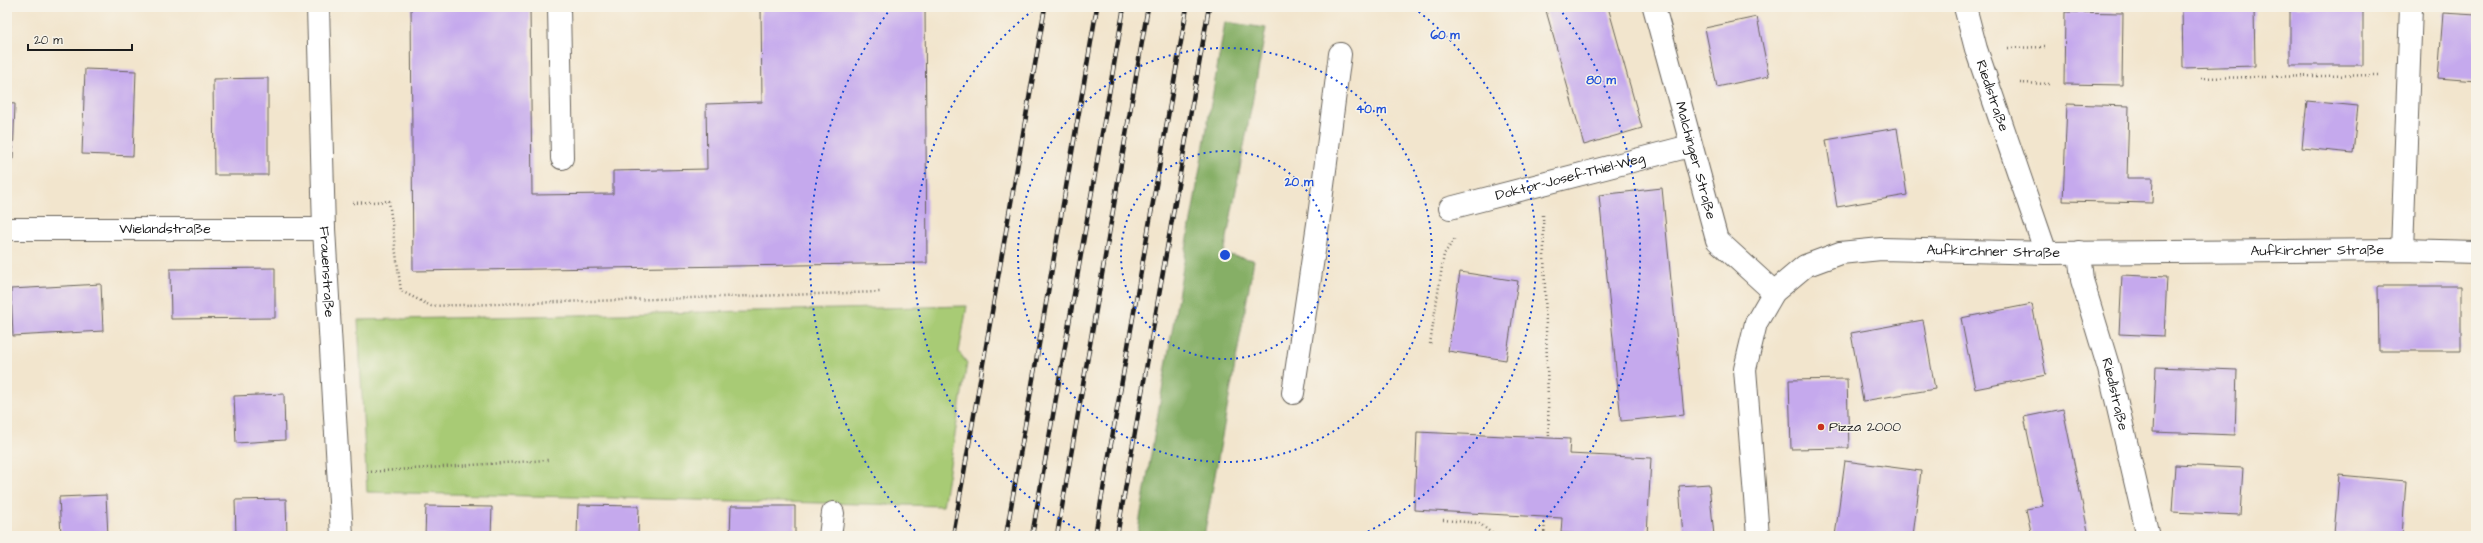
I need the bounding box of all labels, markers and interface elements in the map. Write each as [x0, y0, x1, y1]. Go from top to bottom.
scale bar [28, 26, 132, 52]
text: 60 m [1430, 27, 1460, 44]
text: 20 m [34, 32, 63, 49]
street label: Riedlstraße [1971, 58, 2014, 135]
text: 80 m [1586, 72, 1616, 89]
street label: Malchinger Straße [1670, 99, 1721, 222]
text: 40 m [1356, 101, 1387, 118]
street label: Doktor-Josef-Thiel-Weg [1493, 148, 1647, 206]
text: 20 m [1284, 174, 1314, 191]
street label: Wielandstraße [119, 219, 211, 239]
street label: Frauenstraße [314, 226, 339, 318]
street label: Aufkirchner Straße [1926, 240, 2061, 263]
street label: Aufkirchner Straße [2250, 240, 2385, 261]
centre of rings [1218, 248, 1232, 262]
street label: Riedlstraße [2096, 355, 2133, 433]
place label: Pizza 2000 [1829, 417, 1901, 437]
marker: Pizza 2000 [1816, 422, 1826, 432]

